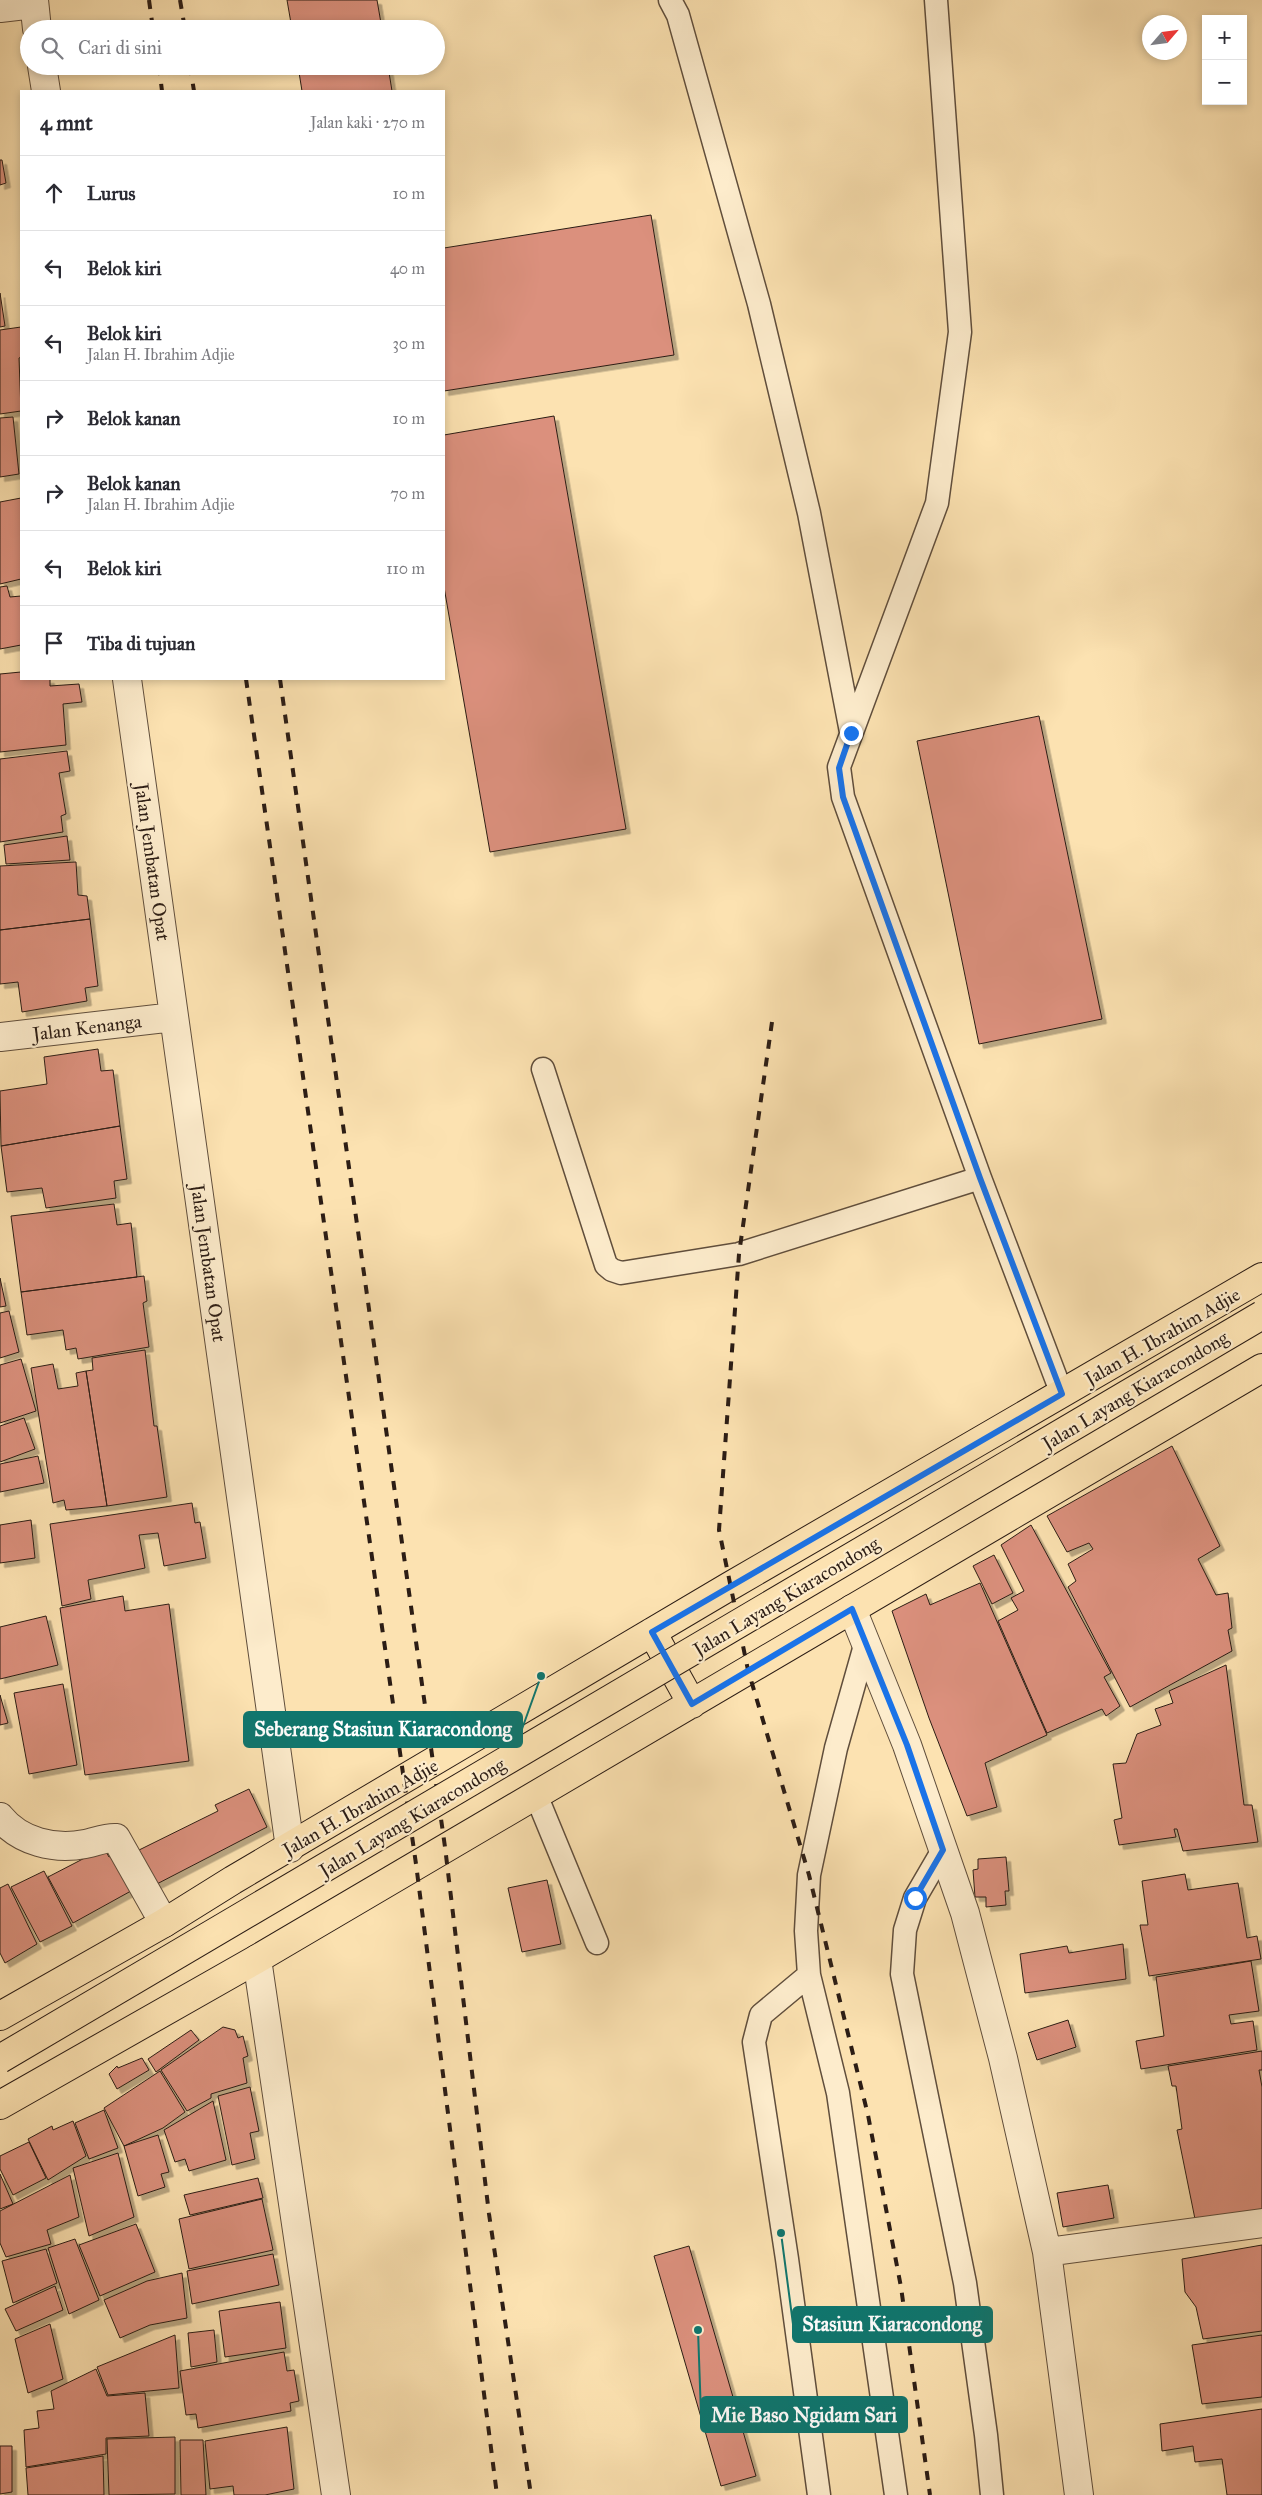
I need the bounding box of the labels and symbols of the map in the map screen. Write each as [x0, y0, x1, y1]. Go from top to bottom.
north arrow [1142, 15, 1187, 60]
route end [840, 722, 863, 745]
street label: Jalan Jembatan Opat [129, 780, 175, 943]
street label: Jalan Kenanga [29, 1009, 144, 1047]
street label: Jalan Jembatan Opat [185, 1181, 231, 1344]
street label: Jalan H. Ibrahim Adjie [1079, 1283, 1245, 1392]
street label: Jalan Layang Kiaracondong [1036, 1326, 1233, 1457]
street label: Jalan Layang Kiaracondong [687, 1532, 884, 1663]
callout: Seberang Stasiun Kiaracondong [244, 1712, 522, 1747]
text: Seberang Stasiun Kiaracondong [254, 1717, 513, 1742]
street label: Jalan Layang Kiaracondong [313, 1753, 510, 1884]
street label: Jalan H. Ibrahim Adjie [277, 1754, 443, 1863]
route start [904, 1887, 927, 1910]
callout: Stasiun Kiaracondong [793, 2307, 992, 2342]
text: Stasiun Kiaracondong [802, 2312, 982, 2337]
callout: Mie Baso Ngidam Sari [701, 2397, 907, 2432]
text: Mie Baso Ngidam Sari [711, 2403, 898, 2428]

